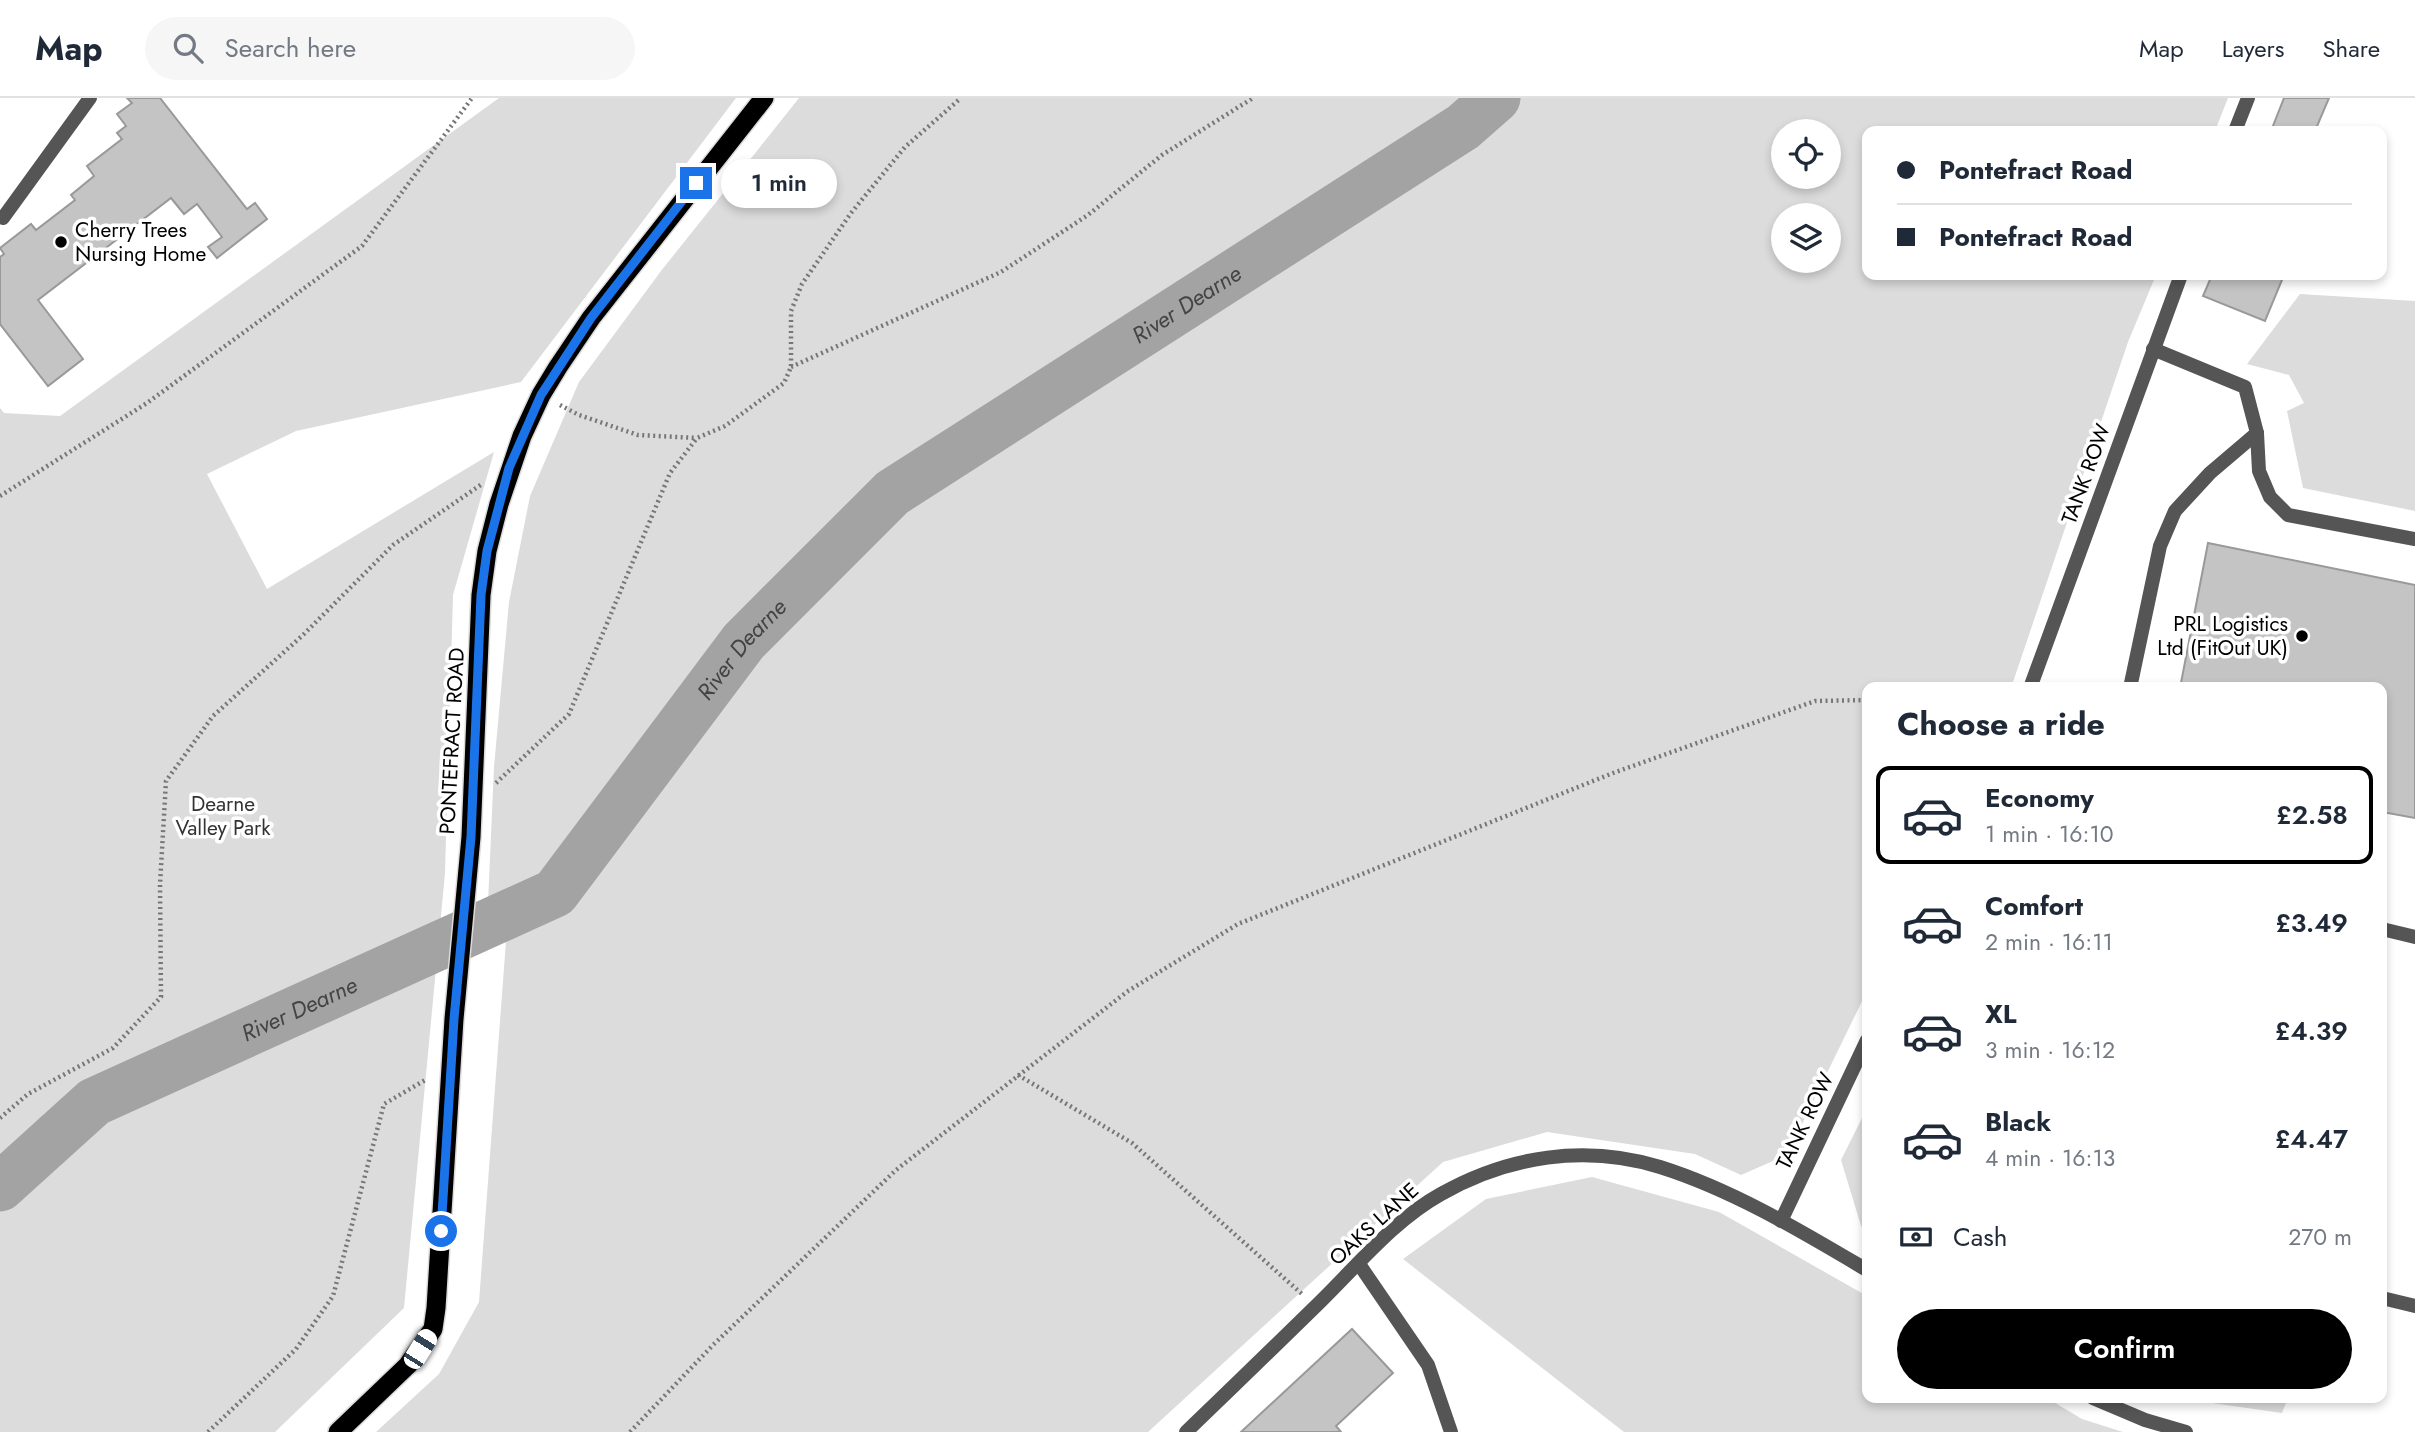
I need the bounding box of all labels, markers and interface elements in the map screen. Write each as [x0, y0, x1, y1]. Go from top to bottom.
search box [145, 17, 635, 80]
text: Map [35, 25, 103, 72]
icon: search [169, 29, 207, 67]
text: Search here [225, 29, 356, 67]
text: Map [2139, 31, 2184, 66]
text: Layers [2222, 31, 2284, 66]
text: Share [2322, 31, 2380, 66]
map controls [1771, 119, 1841, 273]
button: locate [1771, 119, 1841, 189]
text: Pontefract Road [1939, 151, 2133, 189]
callout: 1 min [720, 158, 836, 208]
text: 1 min [751, 166, 807, 200]
route end [680, 167, 712, 199]
button: layers [1771, 203, 1841, 273]
place label: Cherry Trees Nursing Home [75, 215, 207, 269]
text: Pontefract Road [1939, 218, 2133, 256]
marker: Cherry Trees Nursing Home [53, 234, 69, 250]
water label: River Dearne [1125, 256, 1248, 352]
street label: TANK ROW [2054, 420, 2118, 528]
water label: River Dearne [688, 590, 795, 707]
place label: PRL Logistics Ltd (FitOut UK) [2157, 609, 2288, 663]
marker: PRL Logistics Ltd (FitOut UK) [2294, 628, 2310, 644]
street label: PONTEFRACT ROAD [432, 647, 472, 835]
text: Choose a ride [1897, 701, 2105, 747]
text: Economy [1985, 779, 2094, 817]
icon: car [1901, 784, 1964, 847]
park label: Dearne Valley Park [176, 789, 271, 843]
text: £2.58 [2276, 796, 2348, 834]
text: 1 min · 16:10 [1985, 817, 2114, 851]
text: Comfort [1985, 887, 2083, 925]
icon: car [1901, 892, 1964, 955]
text: £3.49 [2275, 904, 2348, 942]
text: 2 min · 16:11 [1985, 925, 2113, 959]
water label: River Dearne [236, 968, 363, 1050]
text: XL [1985, 995, 2017, 1033]
icon: car [1901, 1000, 1964, 1063]
text: £4.39 [2275, 1012, 2348, 1050]
text: 3 min · 16:12 [1985, 1033, 2115, 1067]
street label: TANK ROW [1769, 1067, 1841, 1175]
text: Black [1985, 1103, 2051, 1141]
icon: car [1901, 1108, 1964, 1171]
text: £4.47 [2275, 1120, 2348, 1158]
text: 4 min · 16:13 [1985, 1141, 2115, 1175]
street label: OAKS LANE [1323, 1176, 1425, 1272]
route start [425, 1215, 457, 1247]
icon: cash [1897, 1218, 1935, 1256]
text: Cash [1953, 1218, 2007, 1256]
text: 270 m [2288, 1220, 2352, 1254]
button: Confirm [1897, 1309, 2352, 1389]
car [400, 1326, 441, 1372]

